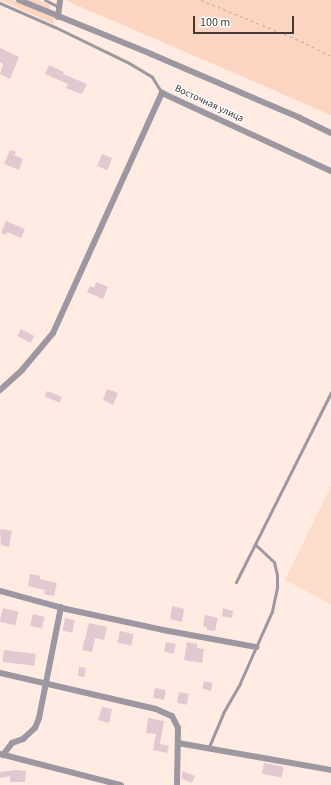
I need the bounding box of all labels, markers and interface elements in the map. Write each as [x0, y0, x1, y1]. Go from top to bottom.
scale bar [195, 8, 296, 34]
text: 100 m [200, 14, 230, 31]
street label: Восточная улица [173, 83, 245, 125]

